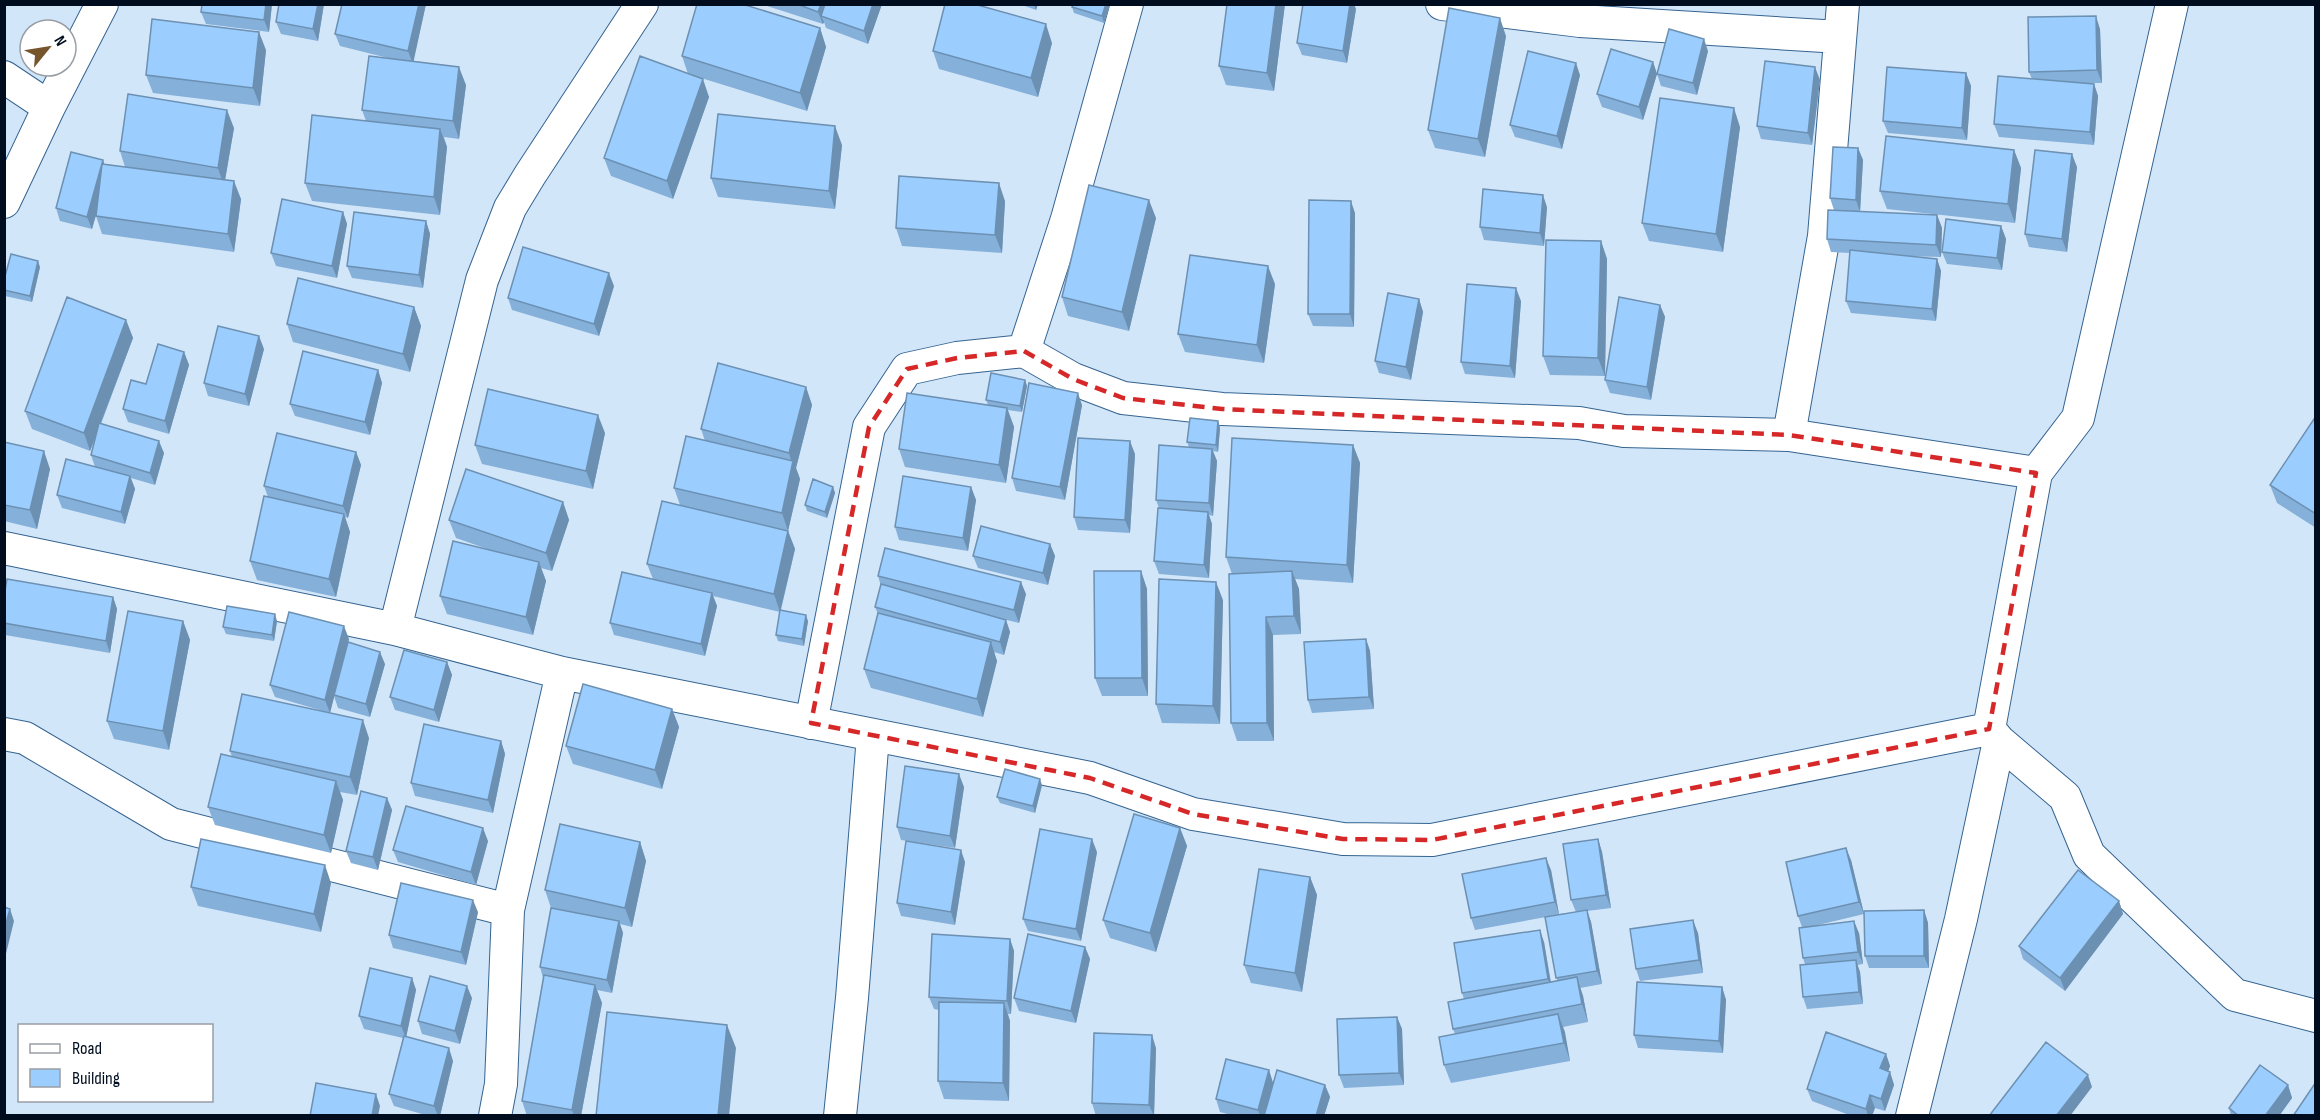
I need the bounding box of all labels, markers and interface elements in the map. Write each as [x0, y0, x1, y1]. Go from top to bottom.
north arrow [18, 18, 78, 78]
text: N [49, 33, 70, 50]
legend [18, 1024, 213, 1102]
text: Road [72, 1038, 102, 1059]
text: Building [72, 1068, 120, 1089]

